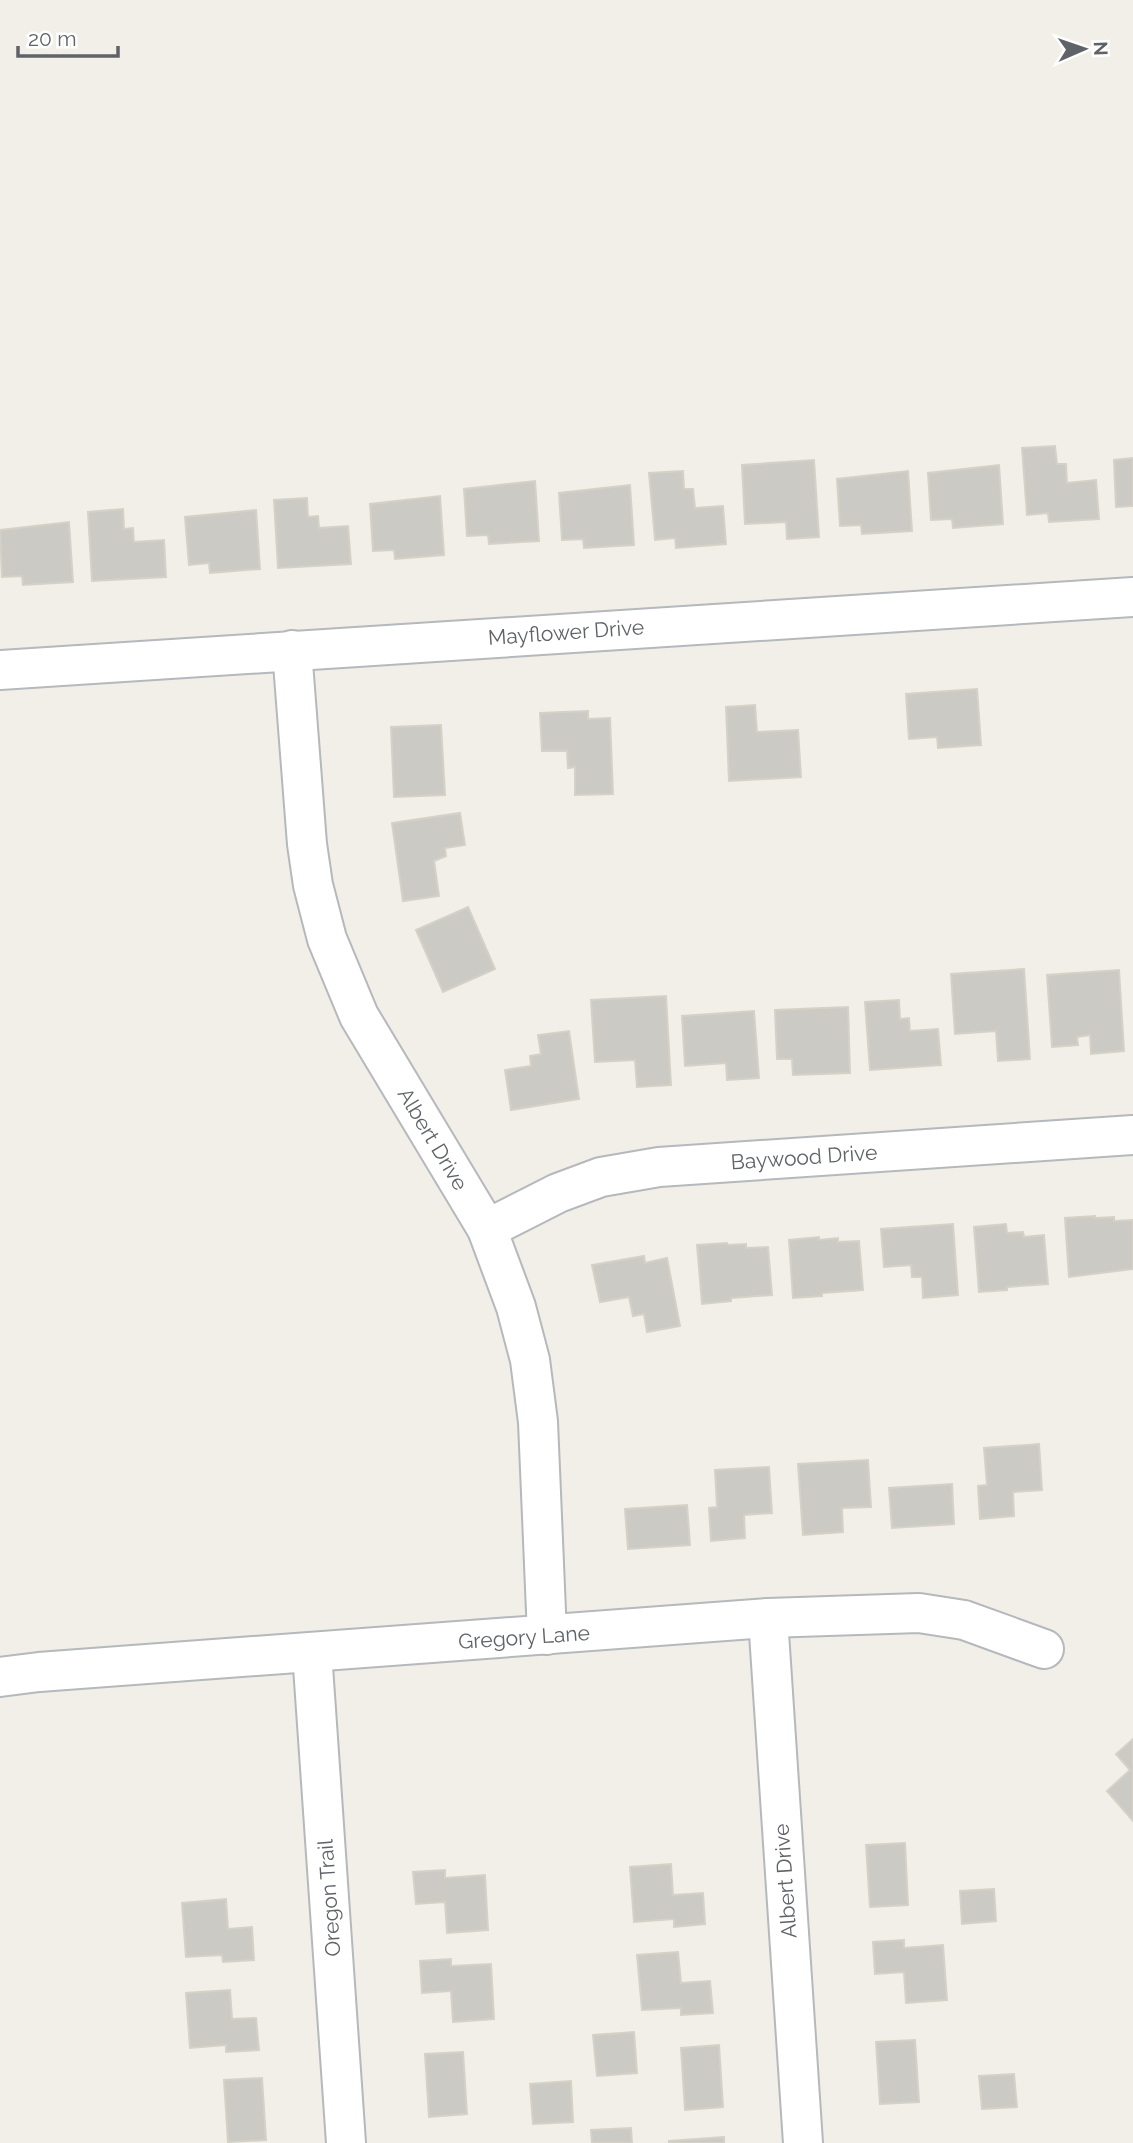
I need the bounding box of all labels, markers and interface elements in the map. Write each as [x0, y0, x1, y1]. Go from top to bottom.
scale bar [18, 14, 117, 58]
north arrow [1049, 14, 1119, 84]
text: 20 m [28, 26, 76, 51]
text: N [1090, 41, 1112, 56]
street label: Mayflower Drive [487, 614, 645, 650]
street label: Albert Drive [393, 1083, 473, 1195]
street label: Baywood Drive [730, 1139, 878, 1175]
street label: Gregory Lane [457, 1620, 591, 1654]
street label: Albert Drive [769, 1823, 801, 1939]
street label: Oregon Trail [312, 1838, 346, 1957]

